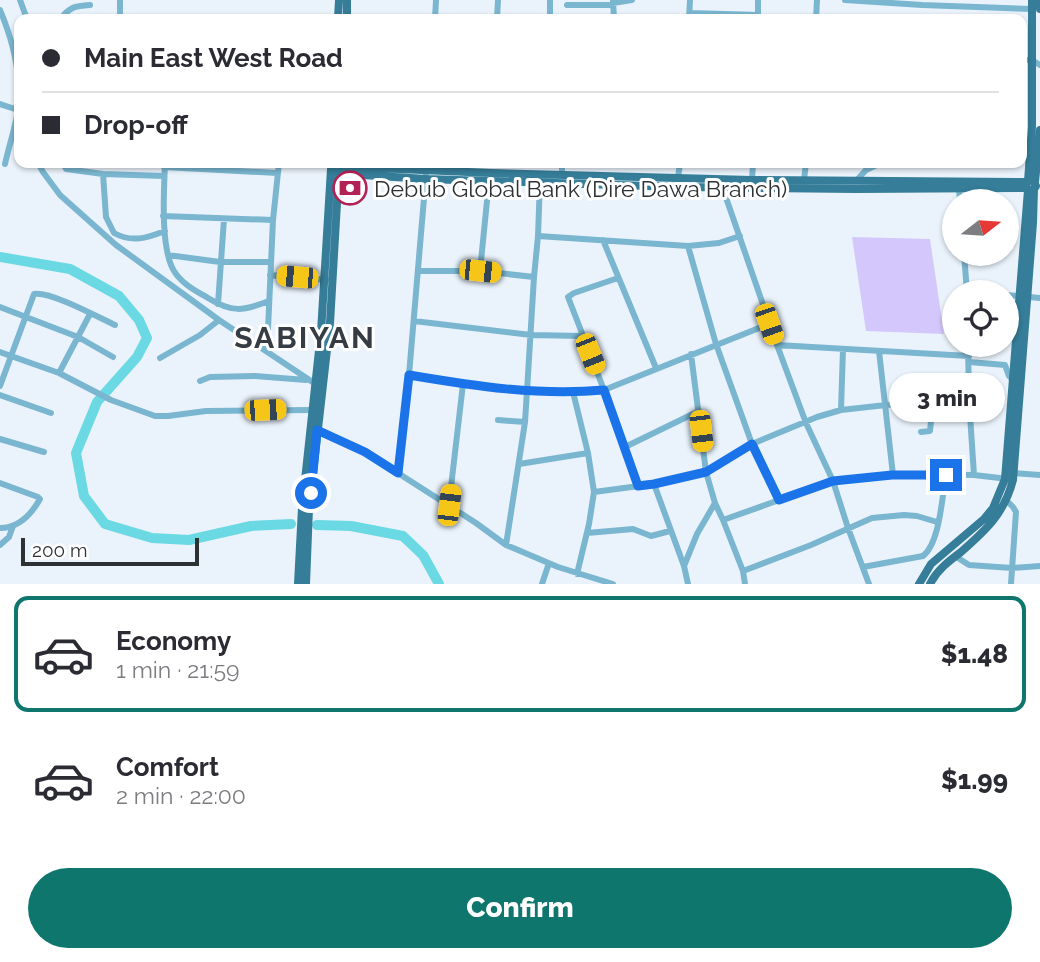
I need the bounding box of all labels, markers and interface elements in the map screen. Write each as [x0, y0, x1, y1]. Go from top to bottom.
text: Main East West Road [84, 43, 343, 73]
text: Drop-off [84, 110, 188, 140]
bank icon: Debub Global Bank (Dire Dawa Branch) [331, 169, 369, 207]
place label: Debub Global Bank (Dire Dawa Branch) [374, 175, 787, 202]
north arrow [942, 189, 1018, 266]
map controls [942, 189, 1019, 357]
car [459, 258, 502, 284]
car [276, 265, 319, 289]
button: locate [942, 280, 1019, 357]
car [753, 301, 786, 347]
district label: SABIYAN [234, 320, 376, 355]
car [573, 331, 608, 377]
callout: 3 min [888, 374, 1004, 422]
text: 3 min [917, 384, 977, 411]
car [244, 399, 287, 421]
car [689, 409, 714, 453]
route end [930, 459, 962, 491]
route start [295, 477, 327, 509]
car [437, 483, 462, 527]
scale bar [21, 535, 200, 567]
text: 200 m [32, 539, 87, 561]
icon: car [32, 623, 95, 686]
text: Economy [116, 626, 231, 656]
text: $1.48 [941, 639, 1008, 669]
text: 1 min · 21:59 [116, 656, 240, 683]
icon: car [32, 749, 95, 812]
text: Comfort [116, 752, 219, 782]
text: $1.99 [941, 765, 1008, 795]
text: 2 min · 22:00 [116, 782, 246, 809]
button: Confirm [28, 868, 1012, 948]

